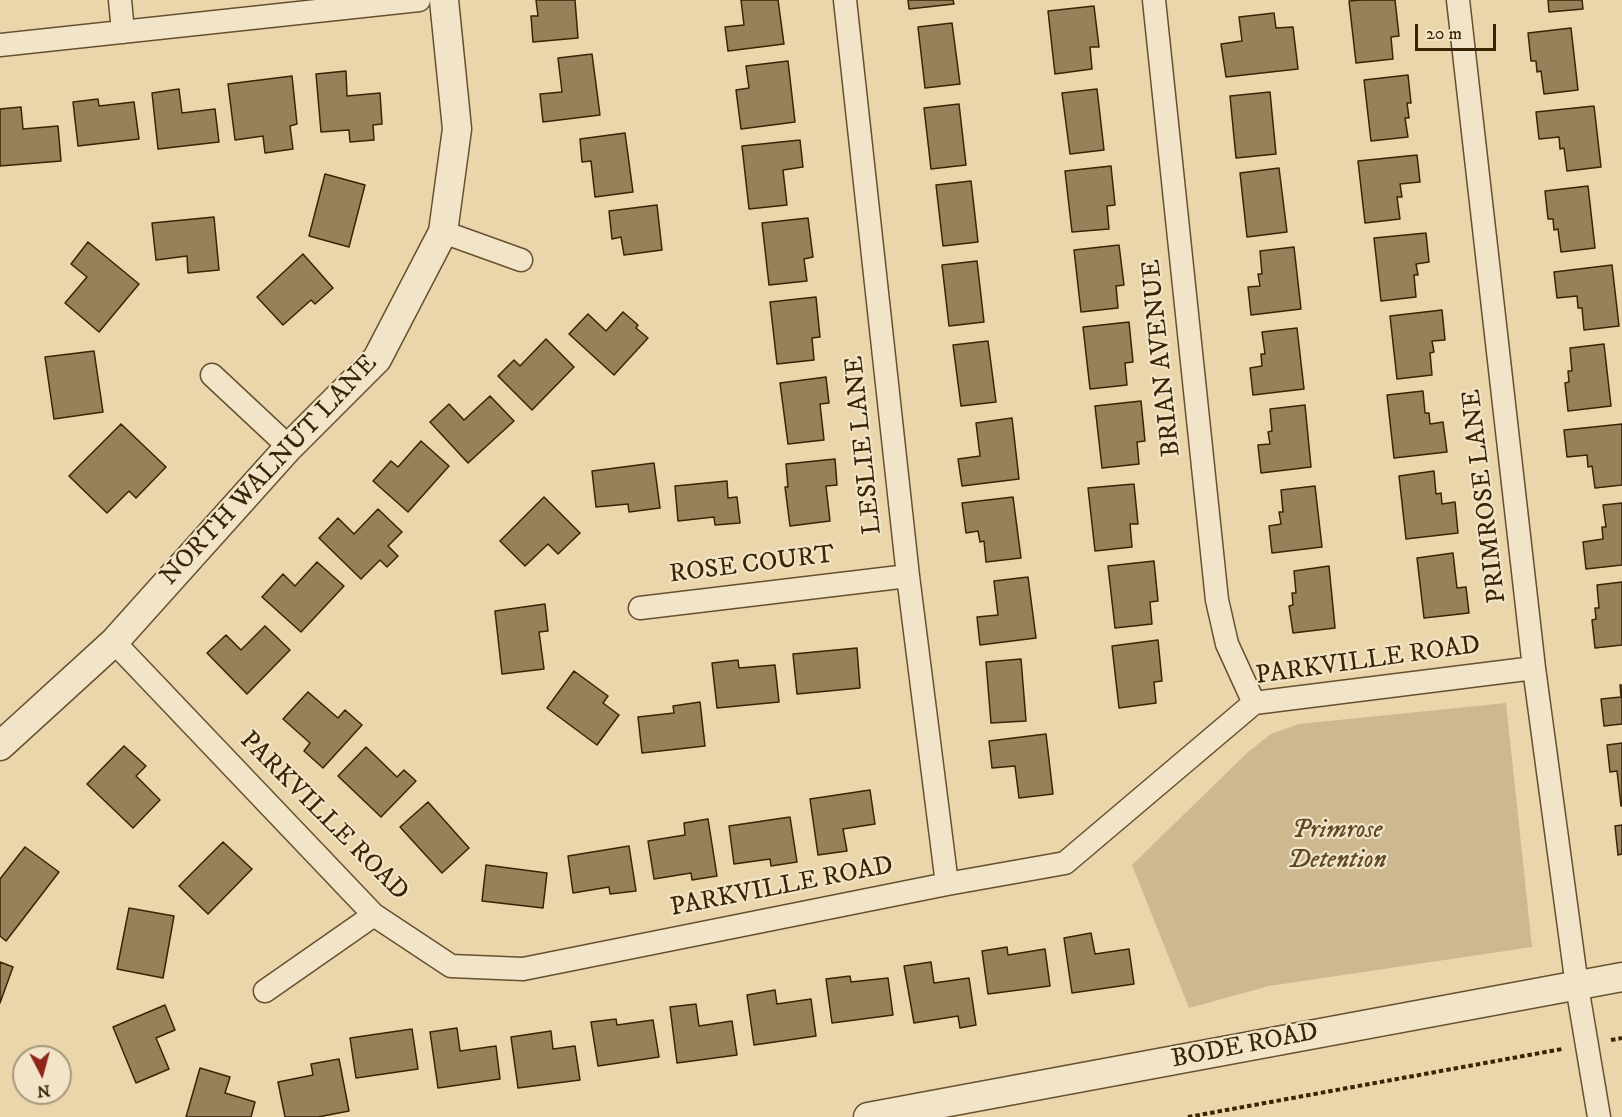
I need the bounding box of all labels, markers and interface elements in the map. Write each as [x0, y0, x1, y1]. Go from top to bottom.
scale bar [1418, 12, 1499, 50]
text: 20 m [1426, 23, 1462, 45]
street label: BRIAN AVENUE [1137, 258, 1189, 458]
street label: NORTH WALNUT LANE [155, 349, 385, 593]
street label: LESLIE LANE [840, 354, 890, 536]
street label: PRIMROSE LANE [1457, 387, 1515, 605]
street label: ROSE COURT [668, 540, 836, 592]
street label: PARKVILLE ROAD [1254, 631, 1482, 693]
street label: PARKVILLE ROAD [232, 726, 414, 908]
park label: Primrose Detention [1287, 816, 1387, 878]
street label: PARKVILLE ROAD [668, 851, 896, 925]
street label: BODE ROAD [1169, 1017, 1321, 1077]
north arrow [12, 1045, 72, 1105]
text: N [36, 1080, 51, 1102]

